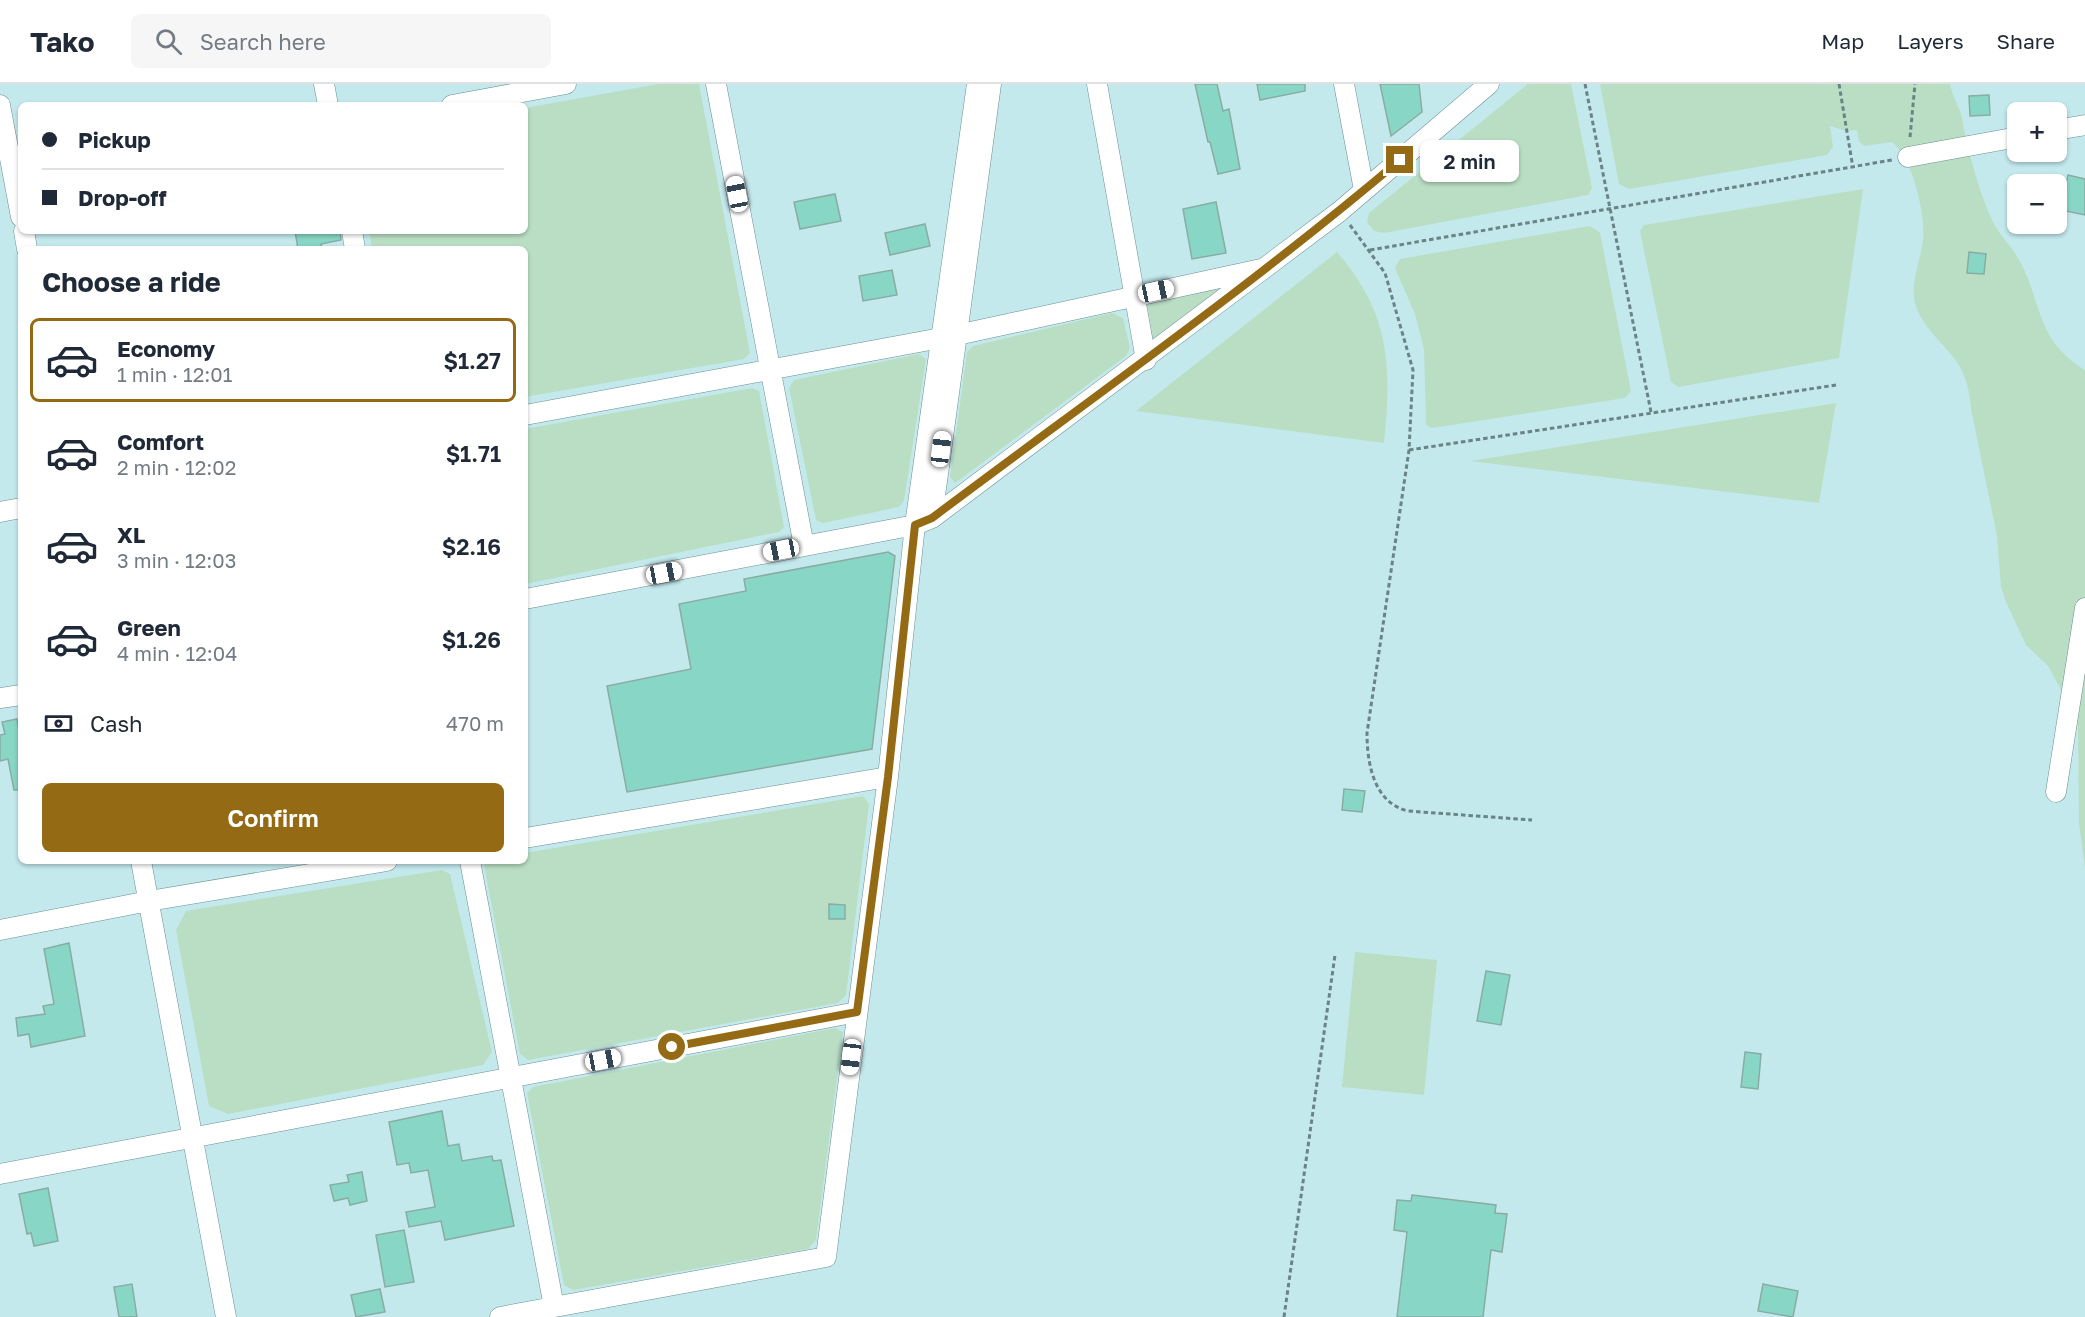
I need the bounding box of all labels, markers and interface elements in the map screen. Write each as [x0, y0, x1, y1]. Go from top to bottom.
search box [131, 14, 551, 68]
text: Tako [30, 25, 95, 58]
icon: search [152, 25, 185, 58]
text: Search here [200, 28, 326, 55]
text: Map [1821, 28, 1864, 54]
text: Layers [1897, 28, 1964, 54]
text: Share [1997, 28, 2055, 54]
map controls [2007, 102, 2067, 234]
button: + [2007, 102, 2067, 162]
text: Pickup [78, 126, 151, 153]
callout: 2 min [1421, 139, 1520, 181]
route end [1386, 146, 1413, 173]
text: 2 min [1444, 149, 1496, 173]
button: − [2007, 174, 2067, 234]
car [725, 175, 749, 213]
text: Drop-off [78, 184, 167, 211]
text: Choose a ride [42, 266, 221, 298]
car [1137, 278, 1175, 304]
icon: car [45, 333, 99, 387]
text: Economy [117, 335, 215, 362]
text: $1.27 [444, 347, 501, 374]
text: 1 min · 12:01 [117, 362, 232, 386]
icon: car [45, 426, 99, 480]
text: Comfort [117, 428, 204, 455]
car [930, 430, 952, 468]
text: $1.71 [446, 440, 501, 467]
text: 2 min · 12:02 [117, 455, 236, 479]
icon: car [45, 519, 99, 573]
text: XL [117, 521, 145, 548]
text: $2.16 [442, 533, 501, 560]
car [762, 538, 800, 562]
text: 3 min · 12:03 [117, 548, 236, 572]
car [645, 561, 683, 585]
icon: car [45, 612, 99, 666]
text: Green [117, 614, 181, 641]
text: $1.26 [442, 626, 501, 653]
text: 4 min · 12:04 [117, 641, 237, 665]
icon: cash [42, 707, 75, 740]
text: Cash [90, 710, 143, 737]
text: 470 m [446, 711, 504, 735]
button: Confirm [42, 783, 504, 852]
route start [658, 1033, 685, 1060]
car [840, 1038, 862, 1076]
car [584, 1048, 622, 1072]

